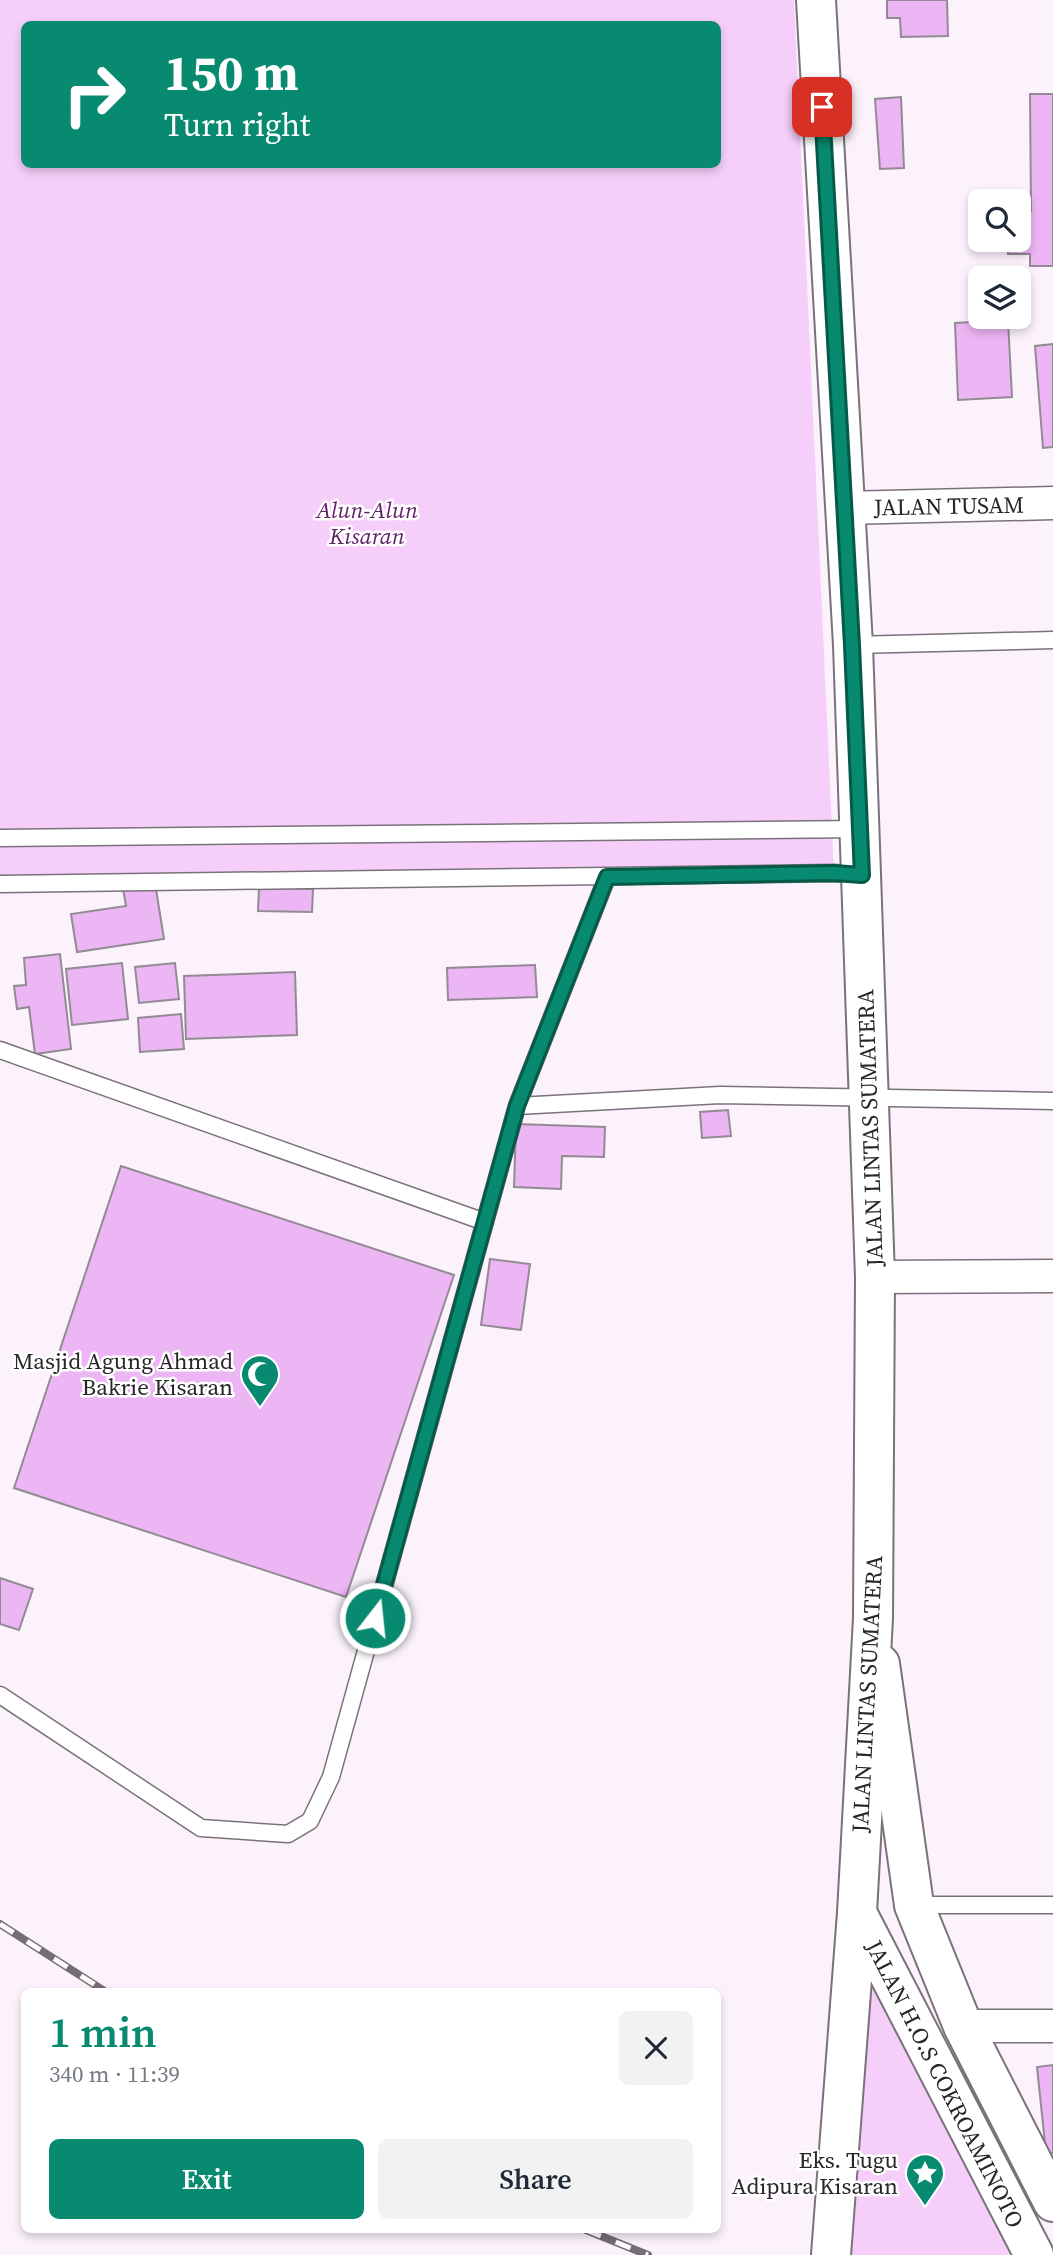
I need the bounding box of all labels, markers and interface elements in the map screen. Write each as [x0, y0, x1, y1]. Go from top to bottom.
text: 150 m [164, 39, 299, 106]
icon: right [49, 49, 140, 140]
pin [792, 77, 852, 137]
icon: arrive [803, 88, 841, 126]
text: Turn right [164, 103, 310, 147]
map controls [968, 189, 1031, 329]
button: search [968, 189, 1031, 252]
button: layers [968, 266, 1031, 329]
street label: JALAN TUSAM [873, 489, 1024, 523]
park label: Alun-Alun Kisaran [314, 494, 418, 552]
street label: JALAN LINTAS SUMATERA [849, 988, 891, 1268]
place label: Masjid Agung Ahmad Bakrie Kisaran [13, 1345, 233, 1403]
mosque icon: Masjid Agung Ahmad Bakrie Kisaran [239, 1353, 281, 1408]
street label: JALAN LINTAS SUMATERA [844, 1554, 890, 1834]
position arrow [338, 1581, 412, 1655]
street label: JALAN H.O.S COKROAMINOTO [858, 1934, 1032, 2233]
text: 1 min [49, 2003, 157, 2061]
button: close [619, 2011, 693, 2085]
text: 340 m · 11:39 [49, 2058, 180, 2090]
button: Exit [49, 2139, 364, 2219]
button: Share [378, 2139, 693, 2219]
place label: Eks. Tugu Adipura Kisaran [732, 2144, 898, 2202]
place icon: Eks. Tugu Adipura Kisaran [904, 2152, 946, 2207]

